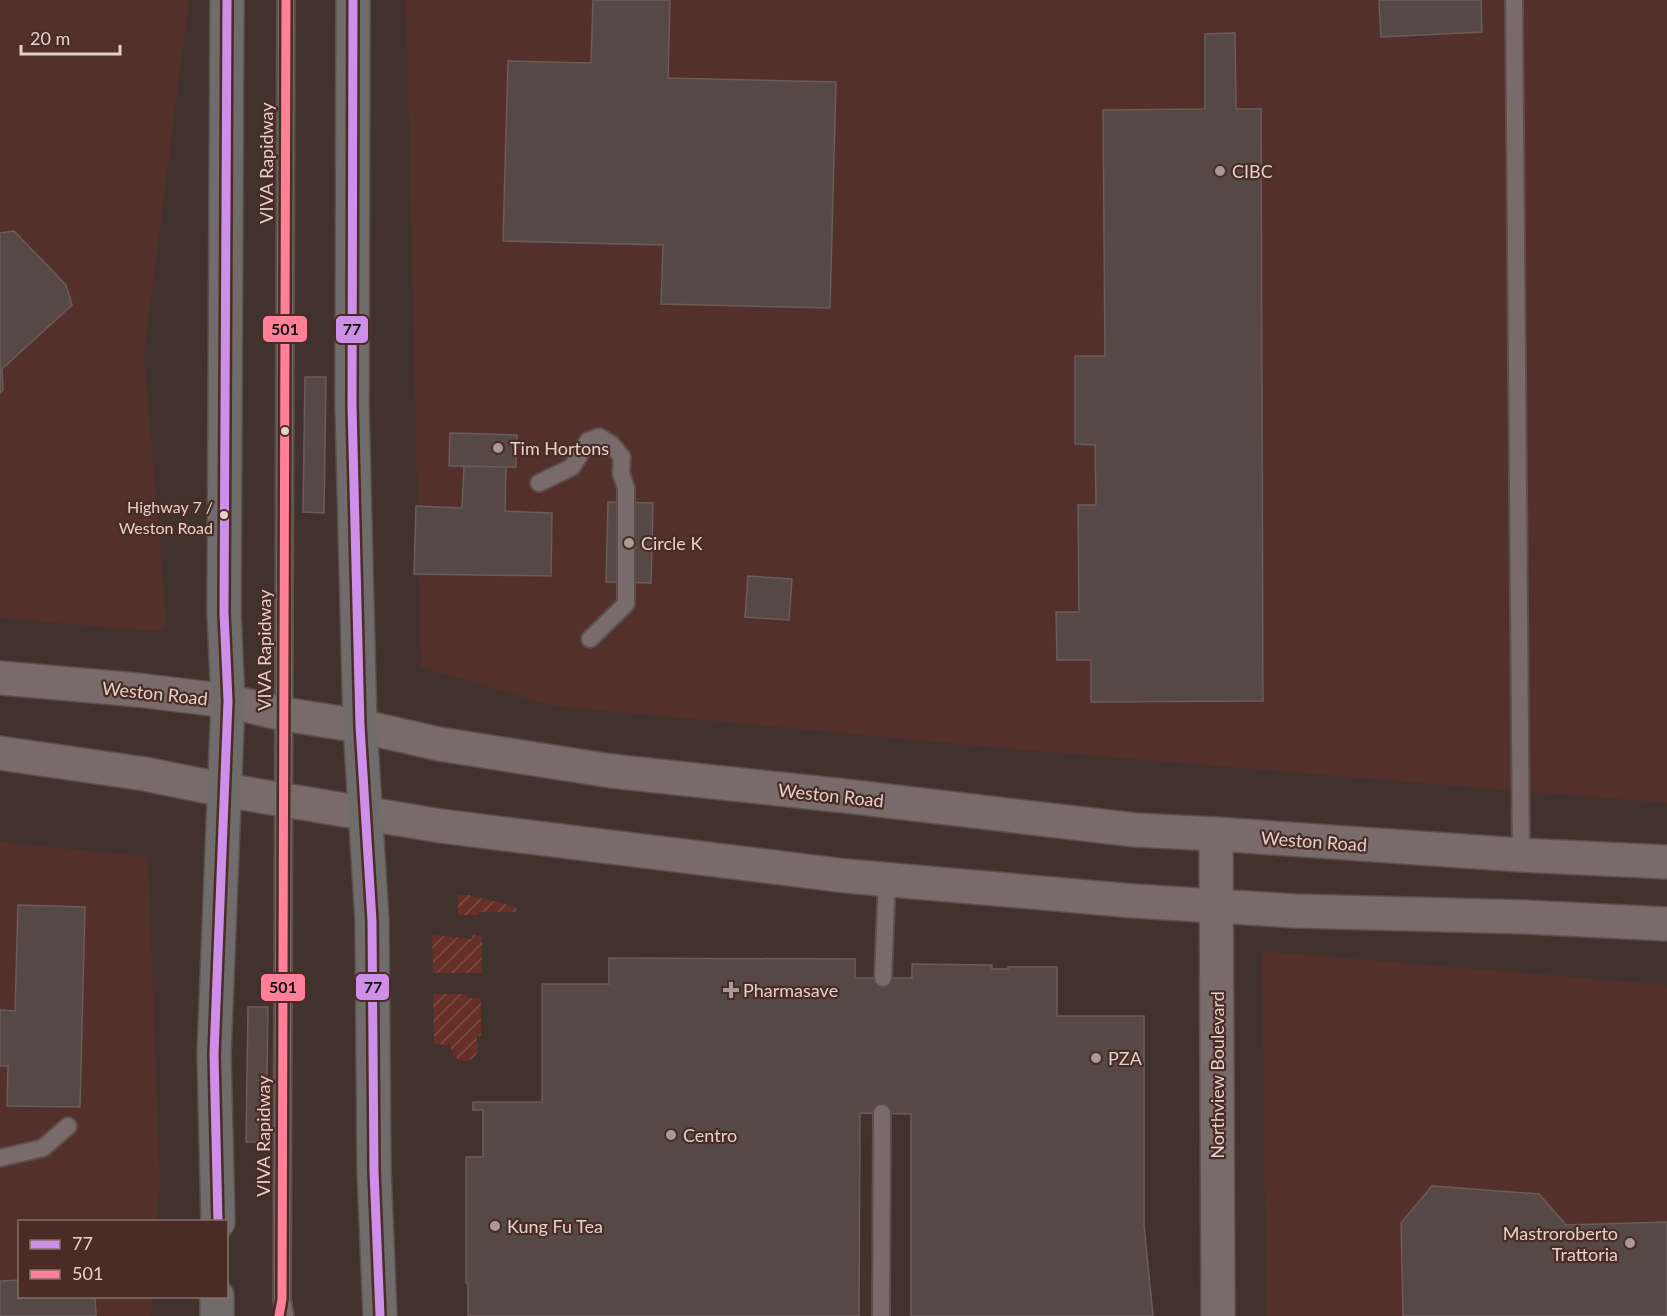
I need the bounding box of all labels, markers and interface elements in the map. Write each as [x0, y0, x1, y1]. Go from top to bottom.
scale bar [21, 18, 120, 56]
text: 20 m [30, 27, 70, 49]
street label: VIVA Rapidway [255, 102, 277, 224]
place label: CIBC [1232, 160, 1273, 182]
marker: CIBC [1213, 164, 1227, 178]
line badge: 501 [262, 315, 308, 343]
line badge: 77 [335, 315, 369, 344]
text: 501 [271, 319, 299, 338]
text: 77 [343, 319, 361, 338]
unlabelled marker [279, 425, 291, 437]
place label: Tim Hortons [510, 437, 609, 459]
marker: Tim Hortons [491, 441, 505, 455]
place label: Highway 7 / Weston Road [119, 497, 213, 537]
marker: Highway 7 / Weston Road [218, 509, 230, 521]
place label: Circle K [641, 532, 702, 554]
marker: Circle K [622, 536, 636, 550]
street label: VIVA Rapidway [253, 589, 275, 711]
street label: Weston Road [101, 677, 209, 709]
street label: Weston Road [777, 779, 885, 811]
street label: Weston Road [1260, 826, 1368, 856]
line badge: 501 [260, 973, 306, 1002]
line badge: 77 [355, 973, 390, 1001]
text: 501 [269, 977, 297, 996]
text: 77 [364, 977, 382, 996]
place label: Pharmasave [743, 979, 838, 1001]
marker: Pharmasave [724, 983, 738, 997]
street label: Northview Boulevard [1206, 991, 1228, 1159]
place label: PZA [1108, 1047, 1143, 1069]
marker: PZA [1089, 1051, 1103, 1065]
street label: VIVA Rapidway [252, 1075, 274, 1197]
place label: Centro [683, 1124, 737, 1146]
marker: Centro [664, 1128, 678, 1142]
place label: Kung Fu Tea [507, 1215, 603, 1237]
marker: Kung Fu Tea [488, 1219, 502, 1233]
legend [18, 1220, 228, 1298]
place label: Mastroroberto Trattoria [1503, 1222, 1618, 1265]
text: 77 [72, 1232, 93, 1254]
marker: Mastroroberto Trattoria [1623, 1236, 1637, 1250]
text: 501 [72, 1262, 103, 1284]

